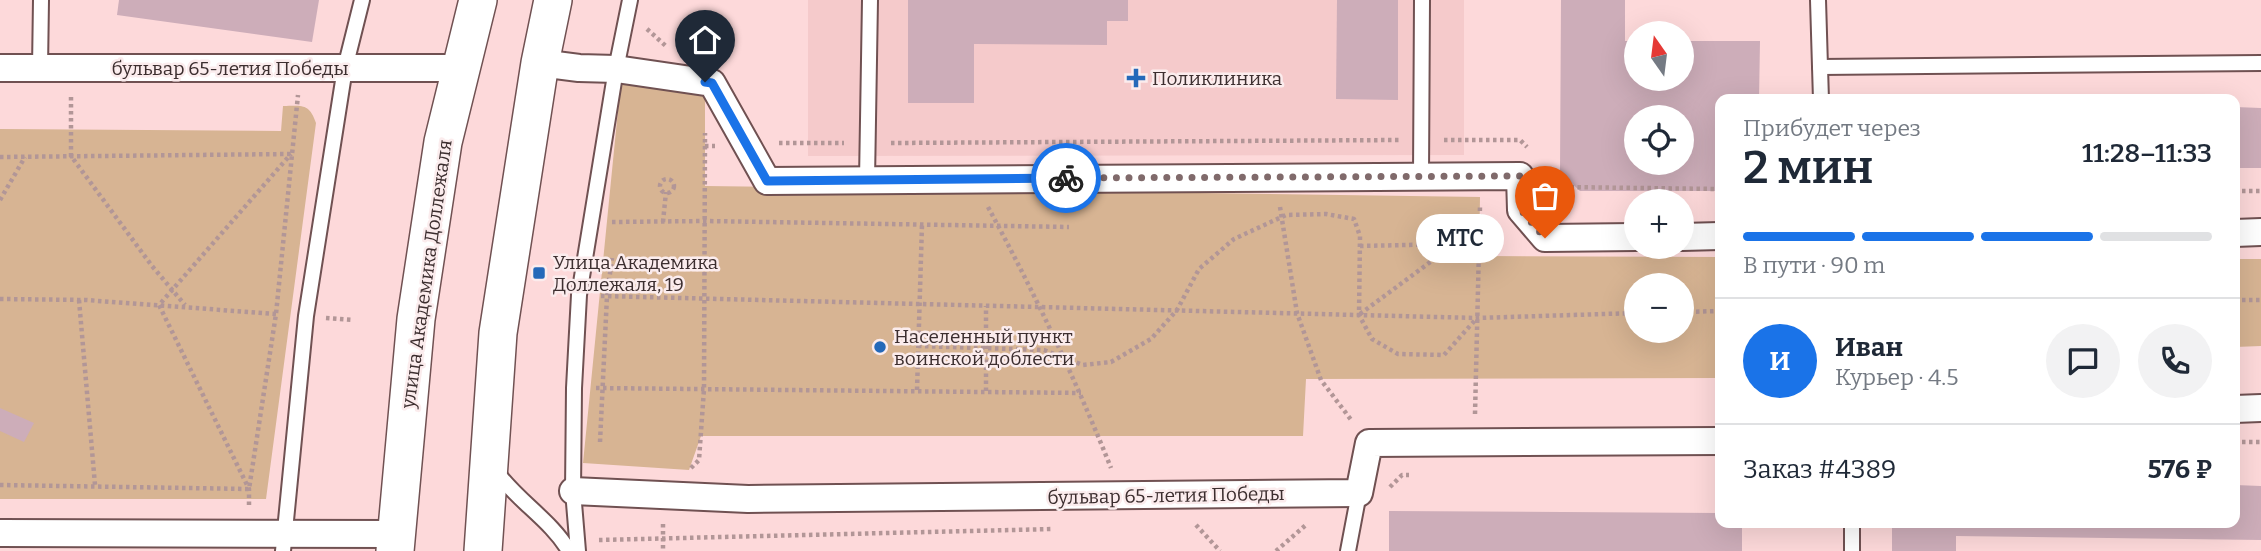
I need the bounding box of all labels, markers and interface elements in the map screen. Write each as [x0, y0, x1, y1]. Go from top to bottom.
pin [675, 10, 735, 82]
icon: home [686, 21, 724, 59]
north arrow [1624, 21, 1694, 91]
map controls [1624, 21, 1694, 343]
street label: бульвар 65-летия Победы [111, 57, 349, 80]
place label: Поликлиника [1152, 67, 1283, 90]
marker: Поликлиника [1126, 68, 1146, 88]
button: locate [1624, 105, 1694, 175]
text: Прибудет через [1743, 114, 1921, 142]
street label: улица Академика Доллежаля [396, 138, 457, 411]
text: 11:28–11:33 [2082, 138, 2212, 169]
text: 2 мин [1743, 140, 1873, 195]
courier [1031, 143, 1101, 213]
icon: bike [1047, 159, 1085, 197]
pin [1515, 166, 1575, 238]
icon: bag [1526, 177, 1564, 215]
button: + [1624, 189, 1694, 259]
callout: МТС [1416, 214, 1503, 262]
text: МТС [1436, 224, 1484, 252]
place label: Улица Академика Доллежаля, 19 [553, 251, 719, 296]
text: В пути · 90 m [1743, 251, 1885, 279]
marker: Улица Академика Доллежаля, 19 [531, 265, 547, 281]
button: − [1624, 273, 1694, 343]
button: chat [2046, 324, 2120, 398]
button: phone [2138, 324, 2212, 398]
place label: Населенный пункт воинской доблести [894, 325, 1074, 370]
text: Иван [1835, 332, 1903, 363]
marker: Населенный пункт воинской доблести [872, 339, 888, 355]
text: И [1770, 346, 1790, 377]
text: Курьер · 4.5 [1835, 363, 1958, 391]
text: Заказ #4389 [1743, 454, 1896, 485]
text: 576 ₽ [2147, 454, 2212, 485]
street label: бульвар 65-летия Победы [1047, 482, 1285, 509]

